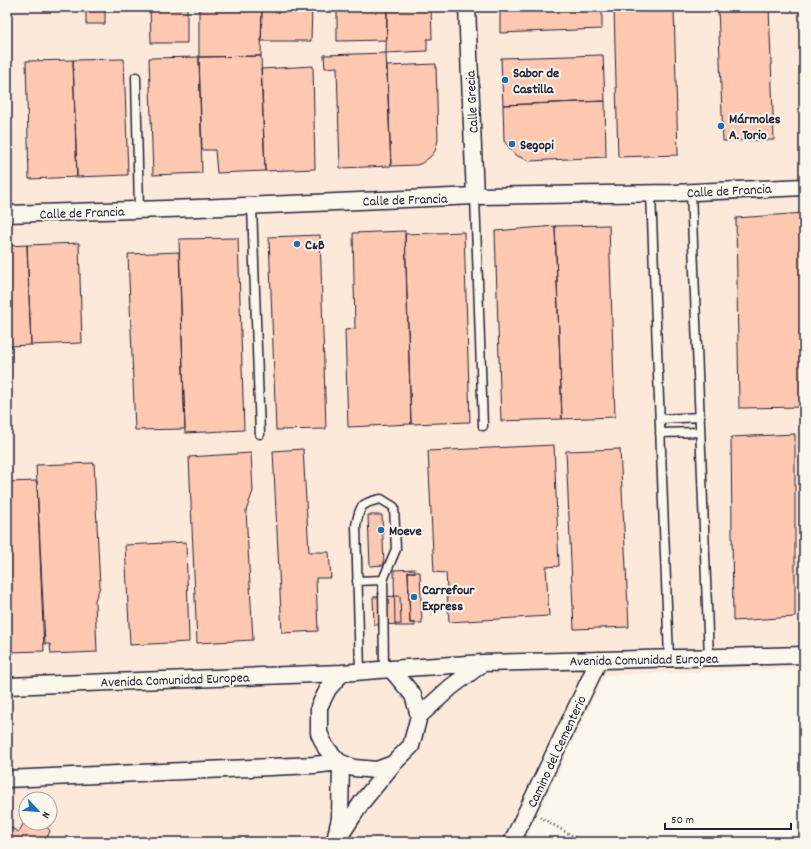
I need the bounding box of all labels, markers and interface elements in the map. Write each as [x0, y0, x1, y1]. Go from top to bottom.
place label: Sabor de Castilla [513, 64, 559, 100]
street label: Calle Grecia [461, 70, 485, 134]
marker: Sabor de Castilla [500, 75, 510, 85]
place label: Mármoles A. Torio [729, 110, 781, 146]
marker: Mármoles A. Torio [716, 121, 726, 131]
place label: Segopi [520, 136, 554, 156]
marker: Segopi [507, 139, 517, 149]
street label: Calle de Francia [686, 180, 772, 204]
street label: Calle de Francia [362, 190, 448, 212]
street label: Calle de Francia [39, 203, 125, 225]
place label: C&B [305, 236, 325, 256]
marker: C&B [292, 239, 302, 249]
place label: Moeve [389, 522, 422, 542]
marker: Moeve [376, 525, 386, 535]
place label: Carrefour Express [422, 581, 475, 617]
marker: Carrefour Express [409, 592, 419, 602]
street label: Avenida Comunidad Europea [569, 650, 719, 672]
street label: Avenida Comunidad Europea [100, 668, 250, 694]
street label: Camino del Cementerio [523, 693, 593, 811]
north arrow [18, 791, 58, 831]
scale bar [665, 805, 791, 831]
text: N [37, 809, 54, 821]
text: 50 m [671, 812, 694, 829]

